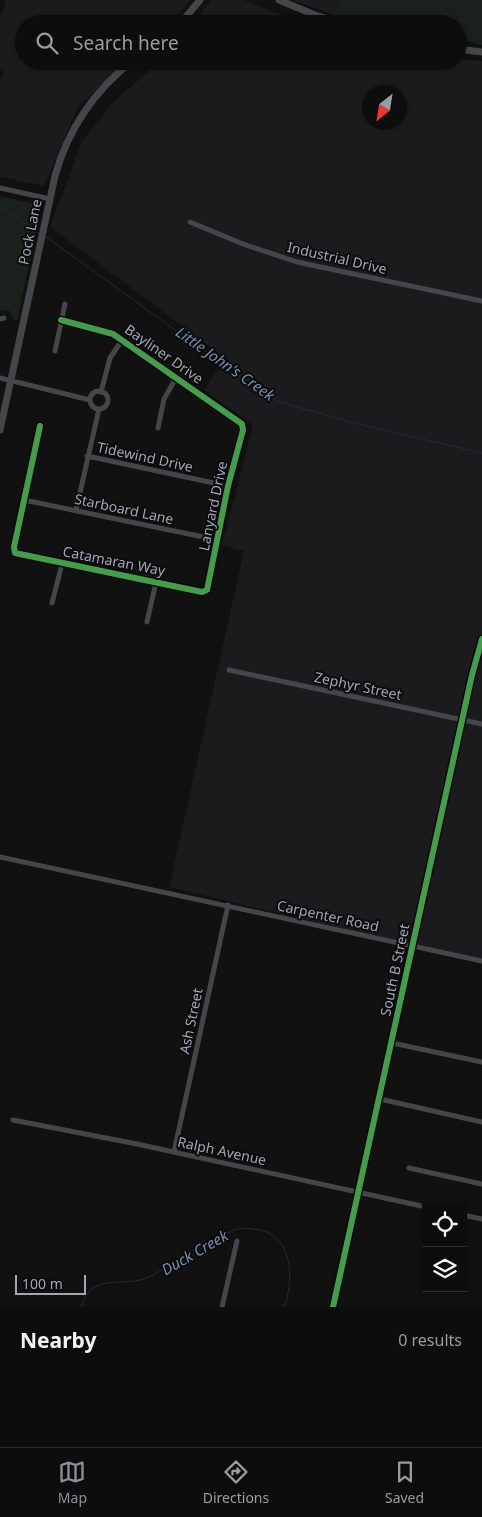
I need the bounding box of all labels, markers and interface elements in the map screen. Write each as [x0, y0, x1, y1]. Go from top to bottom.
search box [15, 15, 467, 70]
icon: search [33, 29, 61, 57]
text: Search here [73, 30, 179, 56]
north arrow [362, 85, 407, 130]
street label: Pock Lane [13, 197, 46, 266]
street label: Industrial Drive [286, 237, 389, 278]
street label: Bayliner Drive [121, 319, 207, 388]
water label: Little John's Creek [172, 322, 279, 405]
street label: Tidewind Drive [95, 437, 195, 476]
street label: Lanyard Drive [194, 459, 231, 552]
street label: Starboard Lane [73, 489, 175, 528]
street label: Catamaran Way [61, 541, 168, 580]
street label: Zephyr Street [313, 667, 404, 704]
street label: Carpenter Road [275, 895, 381, 936]
street label: South B Street [375, 922, 414, 1018]
street label: Ash Street [174, 986, 207, 1056]
street label: Ralph Avenue [176, 1132, 268, 1169]
map controls [422, 1202, 467, 1292]
button: locate [422, 1202, 467, 1247]
water label: Duck Creek [158, 1225, 232, 1279]
button: layers [422, 1247, 467, 1292]
scale bar [15, 1272, 86, 1295]
text: 100 m [22, 1274, 63, 1293]
text: Nearby [20, 1326, 96, 1354]
text: 0 results [398, 1329, 462, 1351]
tab: Map [58, 1458, 87, 1507]
tab: Directions [203, 1458, 269, 1507]
tab: Saved [385, 1458, 424, 1507]

